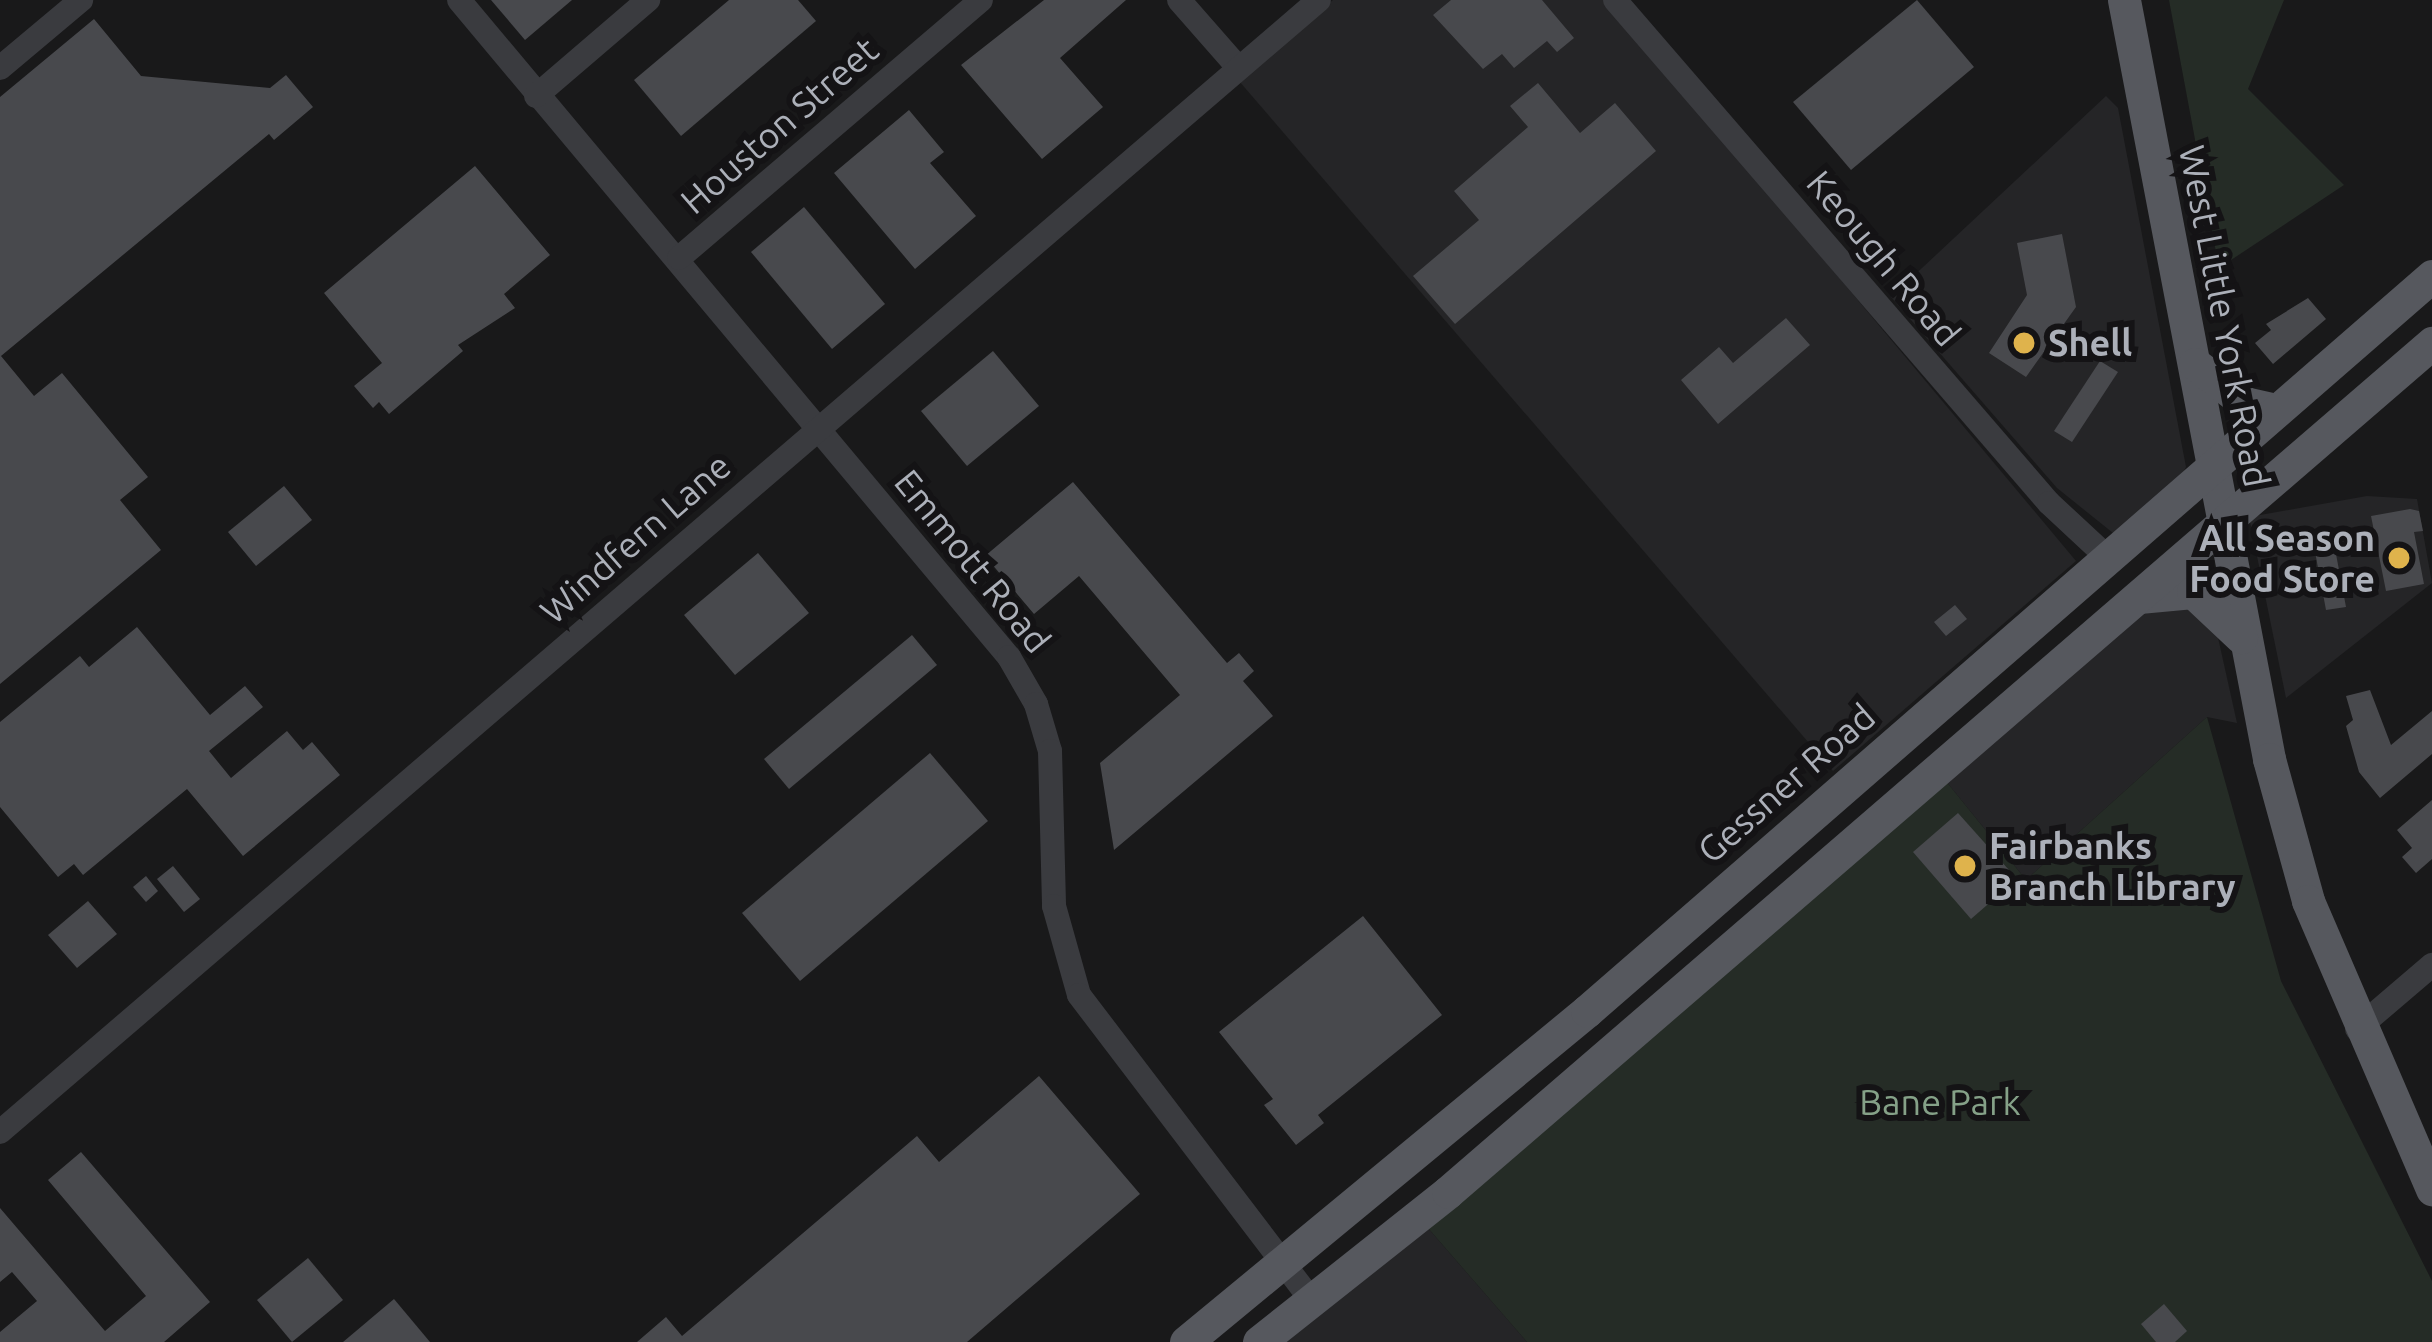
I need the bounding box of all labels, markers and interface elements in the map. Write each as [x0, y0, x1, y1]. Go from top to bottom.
street label: Houston Street [672, 28, 886, 222]
street label: West Little York Road [2171, 142, 2279, 490]
street label: Keough Road [1798, 162, 1970, 354]
place label: Shell [2048, 321, 2132, 365]
marker: Shell [2011, 330, 2037, 356]
street label: Windfern Lane [531, 444, 739, 632]
street label: Emmott Road [886, 461, 1060, 661]
place label: All Season Food Store [2189, 515, 2375, 600]
marker: All Season Food Store [2386, 545, 2412, 571]
street label: Gessner Road [1689, 694, 1883, 872]
place label: Fairbanks Branch Library [1989, 823, 2236, 908]
marker: Fairbanks Branch Library [1952, 853, 1978, 879]
park label: Bane Park [1859, 1080, 2021, 1124]

